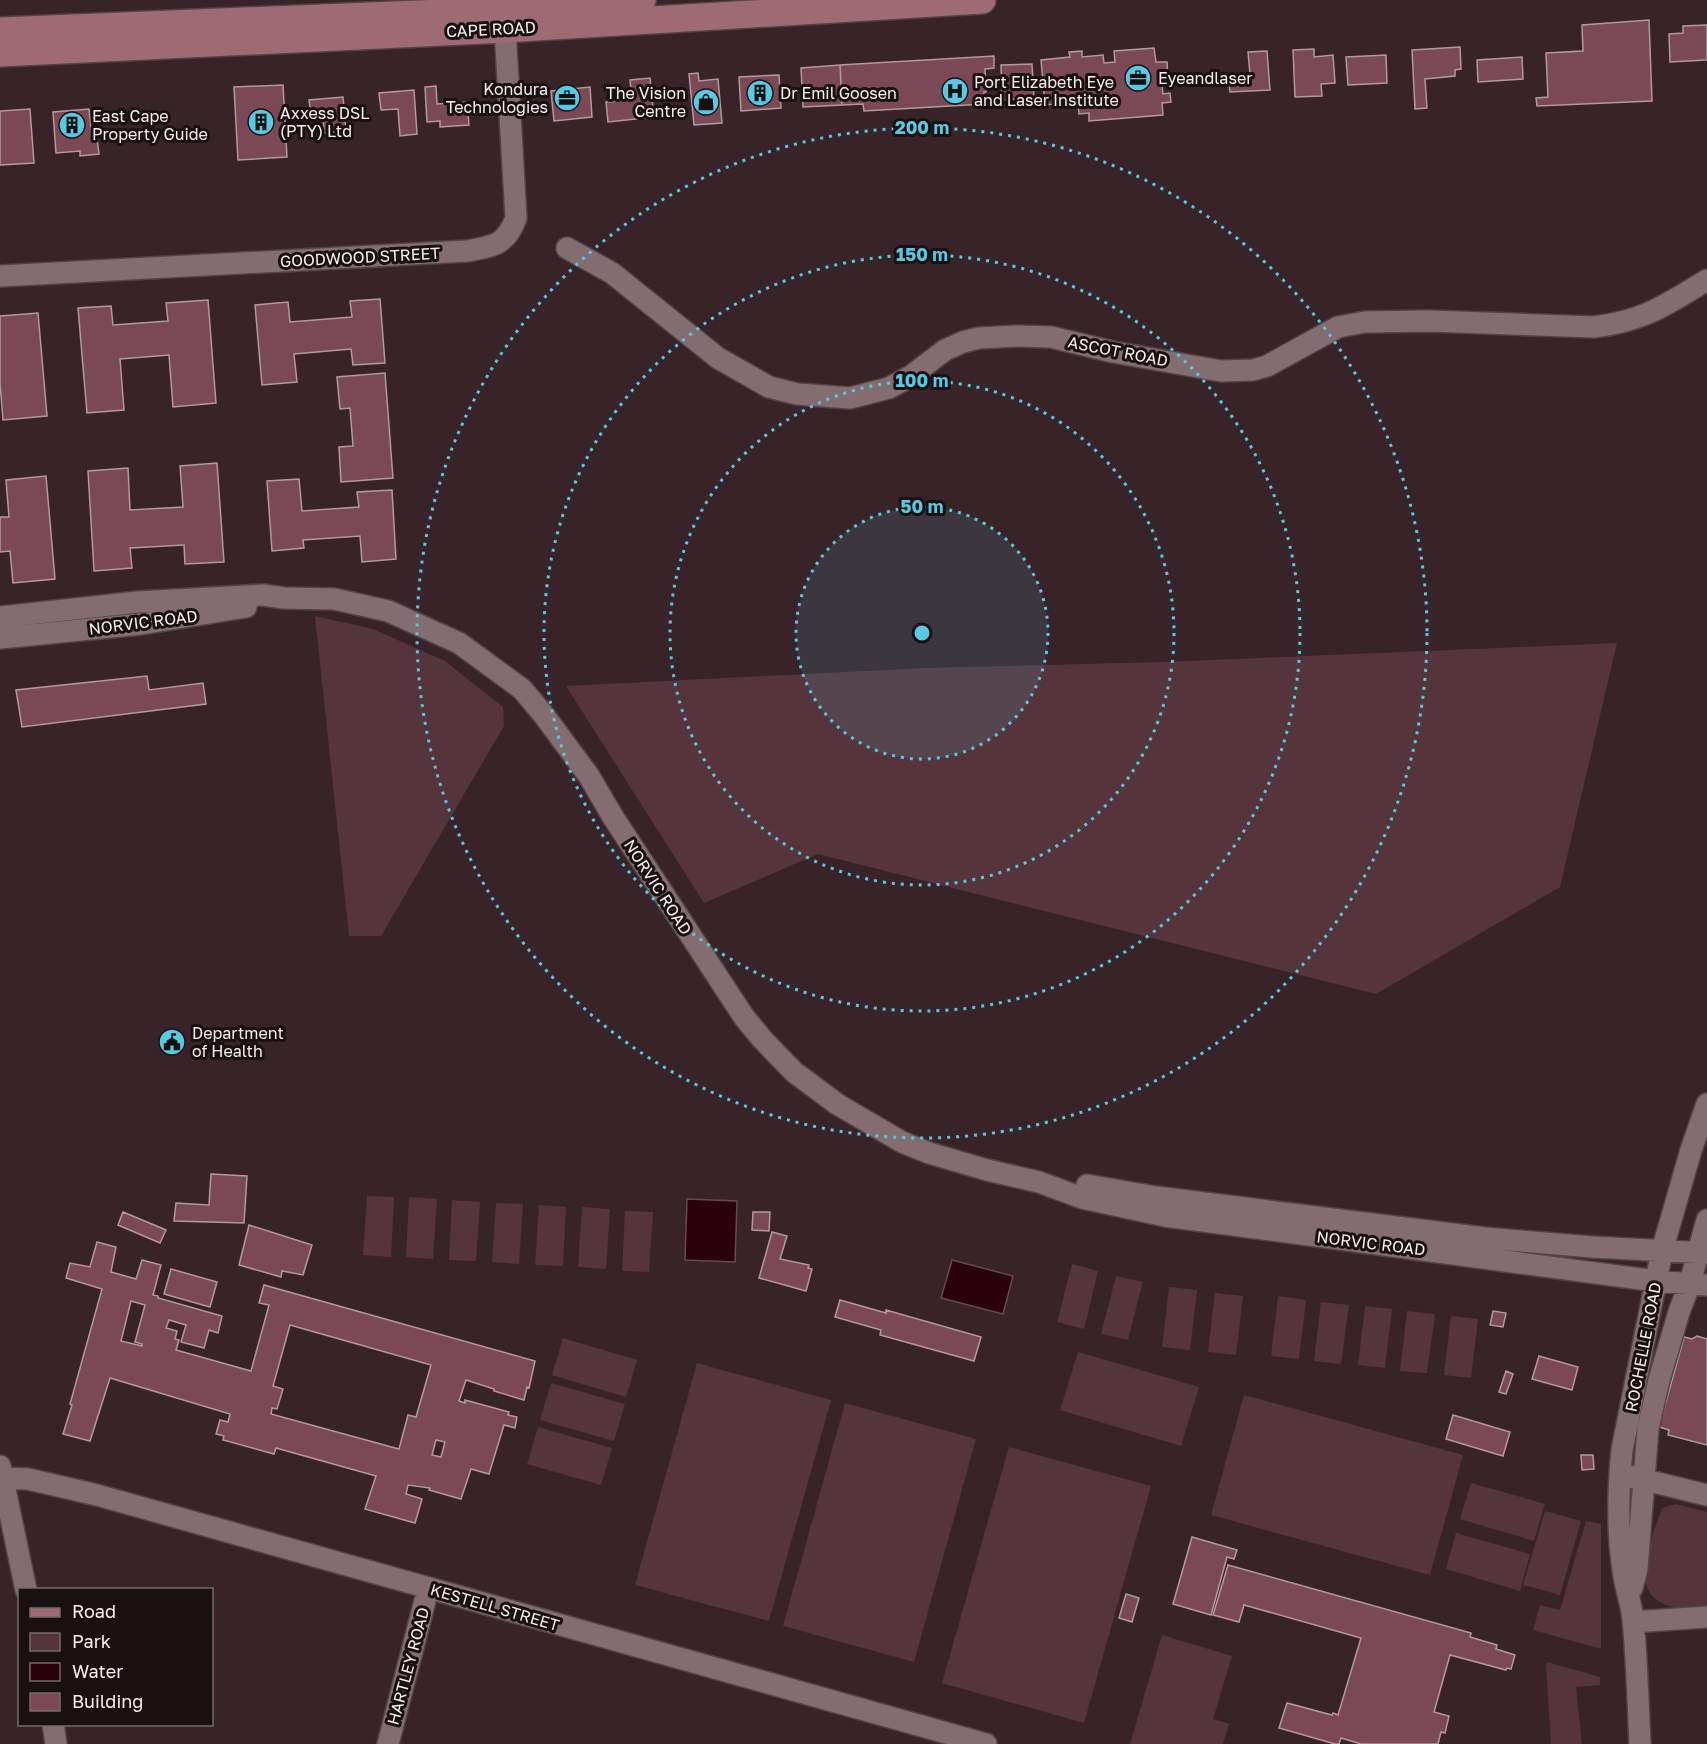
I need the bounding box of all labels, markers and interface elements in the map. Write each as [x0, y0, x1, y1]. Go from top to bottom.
street label: CAPE ROAD [446, 17, 536, 41]
office icon: Eyeandlaser [1123, 63, 1153, 93]
place label: Eyeandlaser [1158, 68, 1252, 88]
place label: Port Elizabeth Eye and Laser Institute [974, 72, 1119, 110]
hospital icon: Port Elizabeth Eye and Laser Institute [940, 76, 970, 106]
building icon: Dr Emil Goosen [745, 78, 775, 108]
place label: Kondura Technologies [446, 79, 548, 117]
office icon: Kondura Technologies [552, 83, 582, 113]
place label: The Vision Centre [606, 83, 686, 121]
place label: Dr Emil Goosen [780, 83, 897, 103]
shop icon: The Vision Centre [691, 87, 721, 117]
place label: Axxess DSL (PTY) Ltd [280, 103, 369, 141]
place label: East Cape Property Guide [92, 106, 208, 144]
building icon: Axxess DSL (PTY) Ltd [246, 107, 276, 137]
building icon: East Cape Property Guide [57, 110, 87, 140]
text: 200 m [895, 116, 949, 138]
street label: GOODWOOD STREET [279, 243, 441, 271]
text: 150 m [896, 243, 948, 265]
street label: ASCOT ROAD [1066, 332, 1170, 370]
text: 100 m [896, 369, 948, 391]
text: 50 m [901, 495, 943, 517]
street label: NORVIC ROAD [87, 605, 199, 639]
centre of rings [912, 623, 932, 643]
street label: NORVIC ROAD [620, 836, 696, 938]
place label: Department of Health [192, 1023, 284, 1061]
public building icon: Department of Health [157, 1027, 187, 1057]
street label: NORVIC ROAD [1315, 1226, 1427, 1260]
street label: ROCHELLE ROAD [1621, 1280, 1665, 1414]
street label: KESTELL STREET [428, 1579, 562, 1635]
legend [18, 1588, 213, 1726]
text: Road [72, 1600, 116, 1622]
street label: HARTLEY ROAD [383, 1605, 433, 1727]
text: Park [72, 1630, 111, 1652]
text: Water [72, 1660, 123, 1682]
text: Building [72, 1690, 143, 1712]

